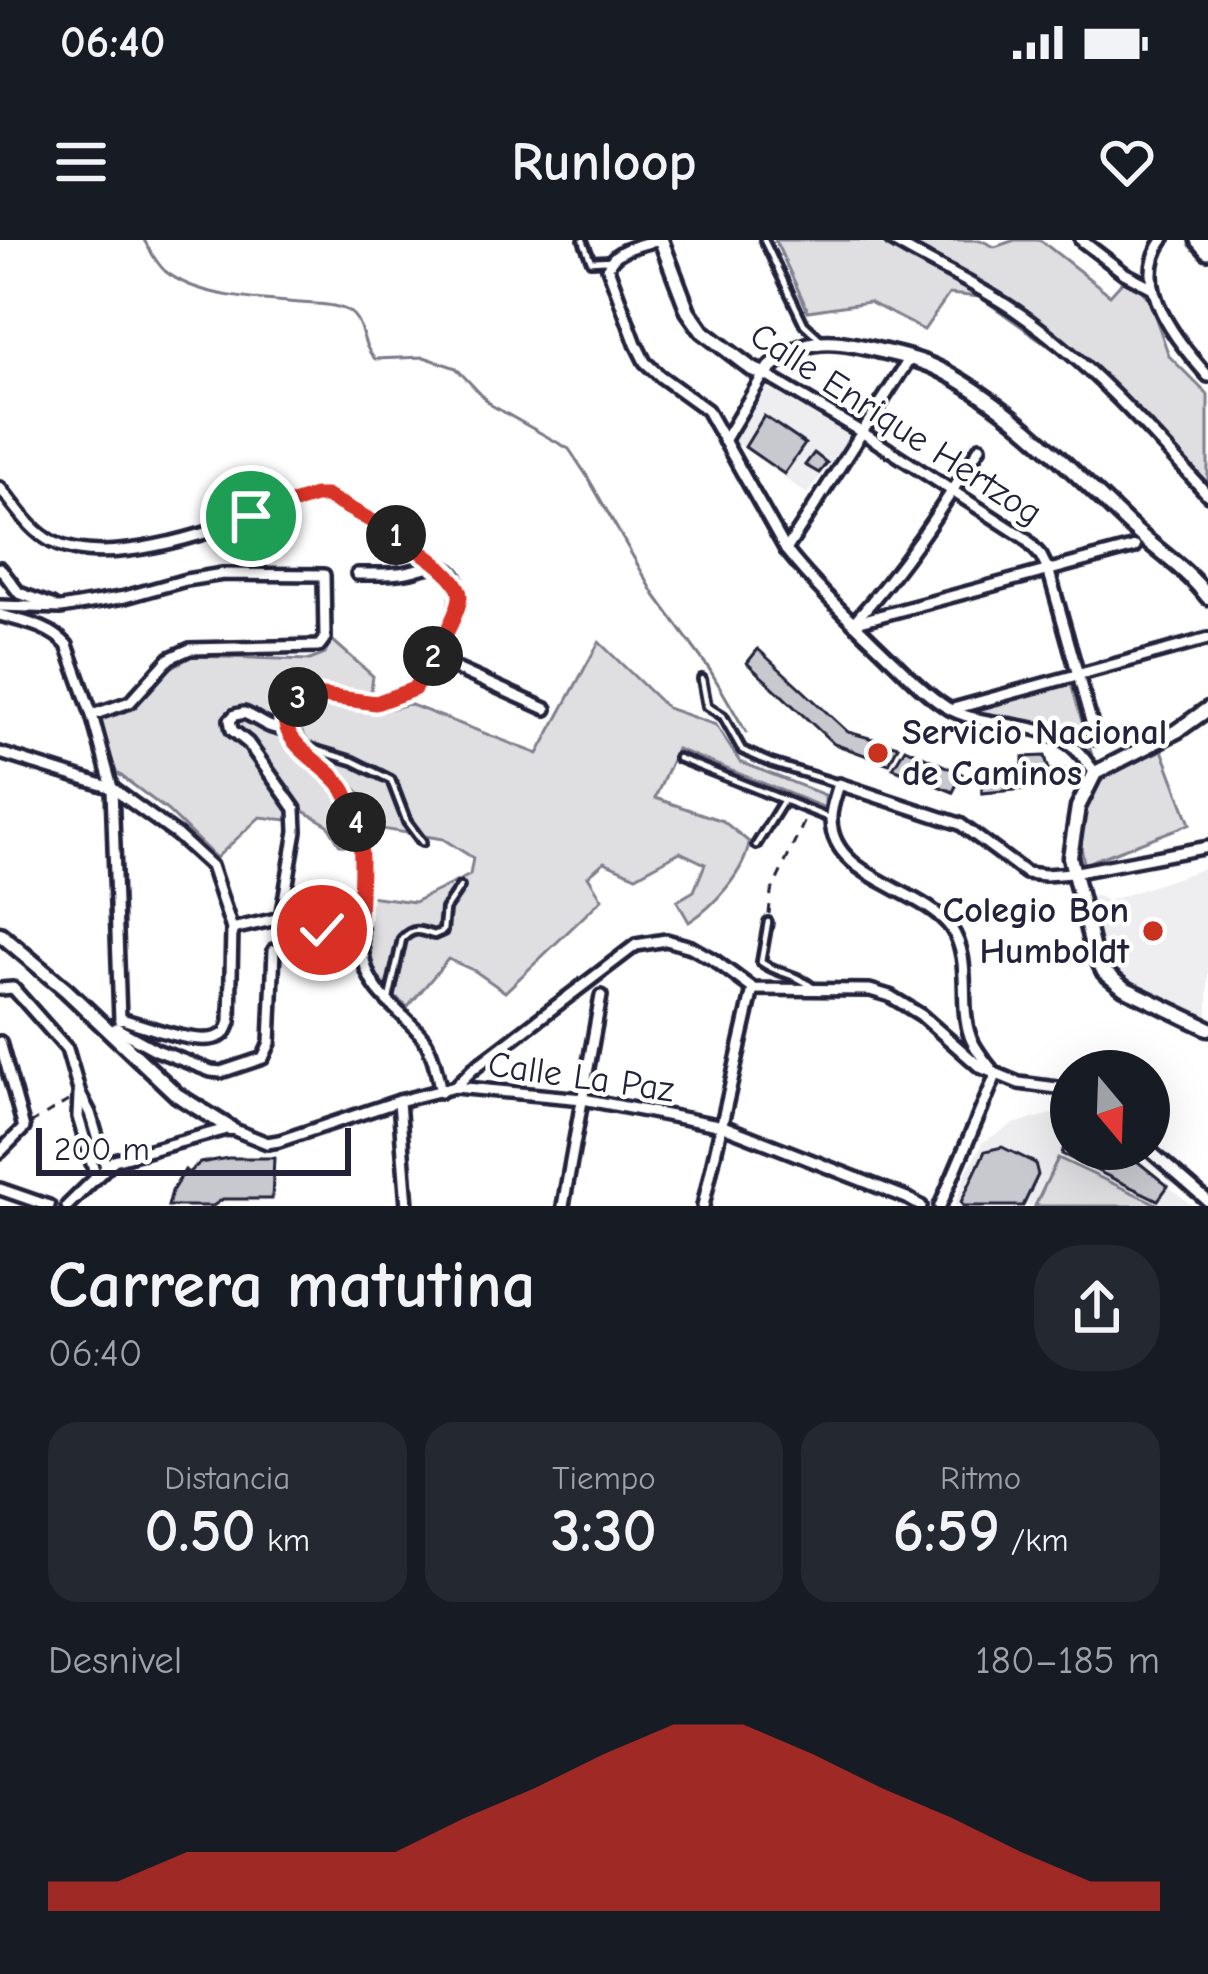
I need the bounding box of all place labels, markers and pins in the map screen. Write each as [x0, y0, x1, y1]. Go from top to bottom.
pin [200, 465, 302, 567]
pin: 1 [366, 505, 426, 565]
pin: 2 [403, 626, 463, 686]
pin: 3 [268, 667, 328, 727]
place label: Servicio Nacional de Caminos [902, 712, 1167, 794]
marker: Servicio Nacional de Caminos [865, 740, 891, 766]
pin: 4 [326, 792, 386, 852]
pin [271, 879, 373, 981]
place label: Colegio Bon Humboldt [943, 890, 1130, 972]
marker: Colegio Bon Humboldt [1140, 918, 1166, 944]

